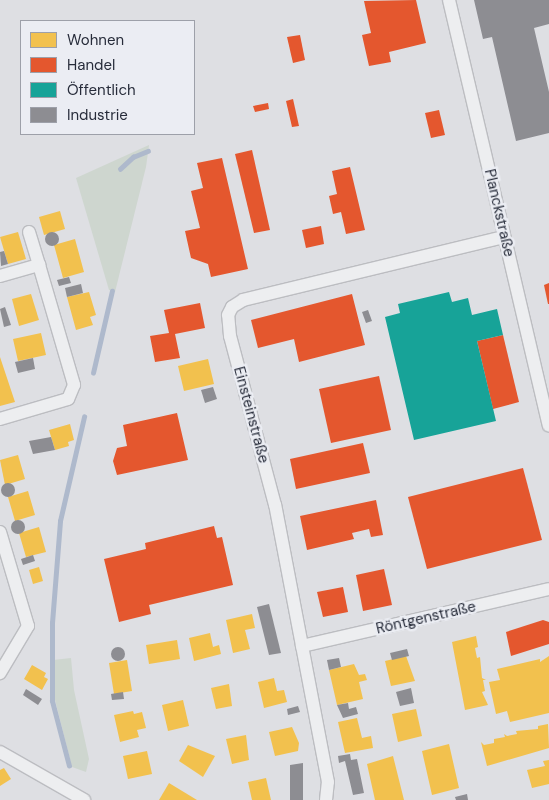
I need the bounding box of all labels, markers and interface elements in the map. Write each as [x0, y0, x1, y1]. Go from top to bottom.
legend [20, 20, 195, 135]
text: Wohnen [67, 30, 124, 50]
text: Handel [67, 55, 115, 75]
text: Öffentlich [67, 80, 136, 100]
text: Industrie [67, 105, 128, 125]
street label: Planckstraße [480, 167, 518, 259]
street label: Einsteinstraße [229, 365, 273, 465]
street label: Röntgenstraße [374, 598, 478, 638]

